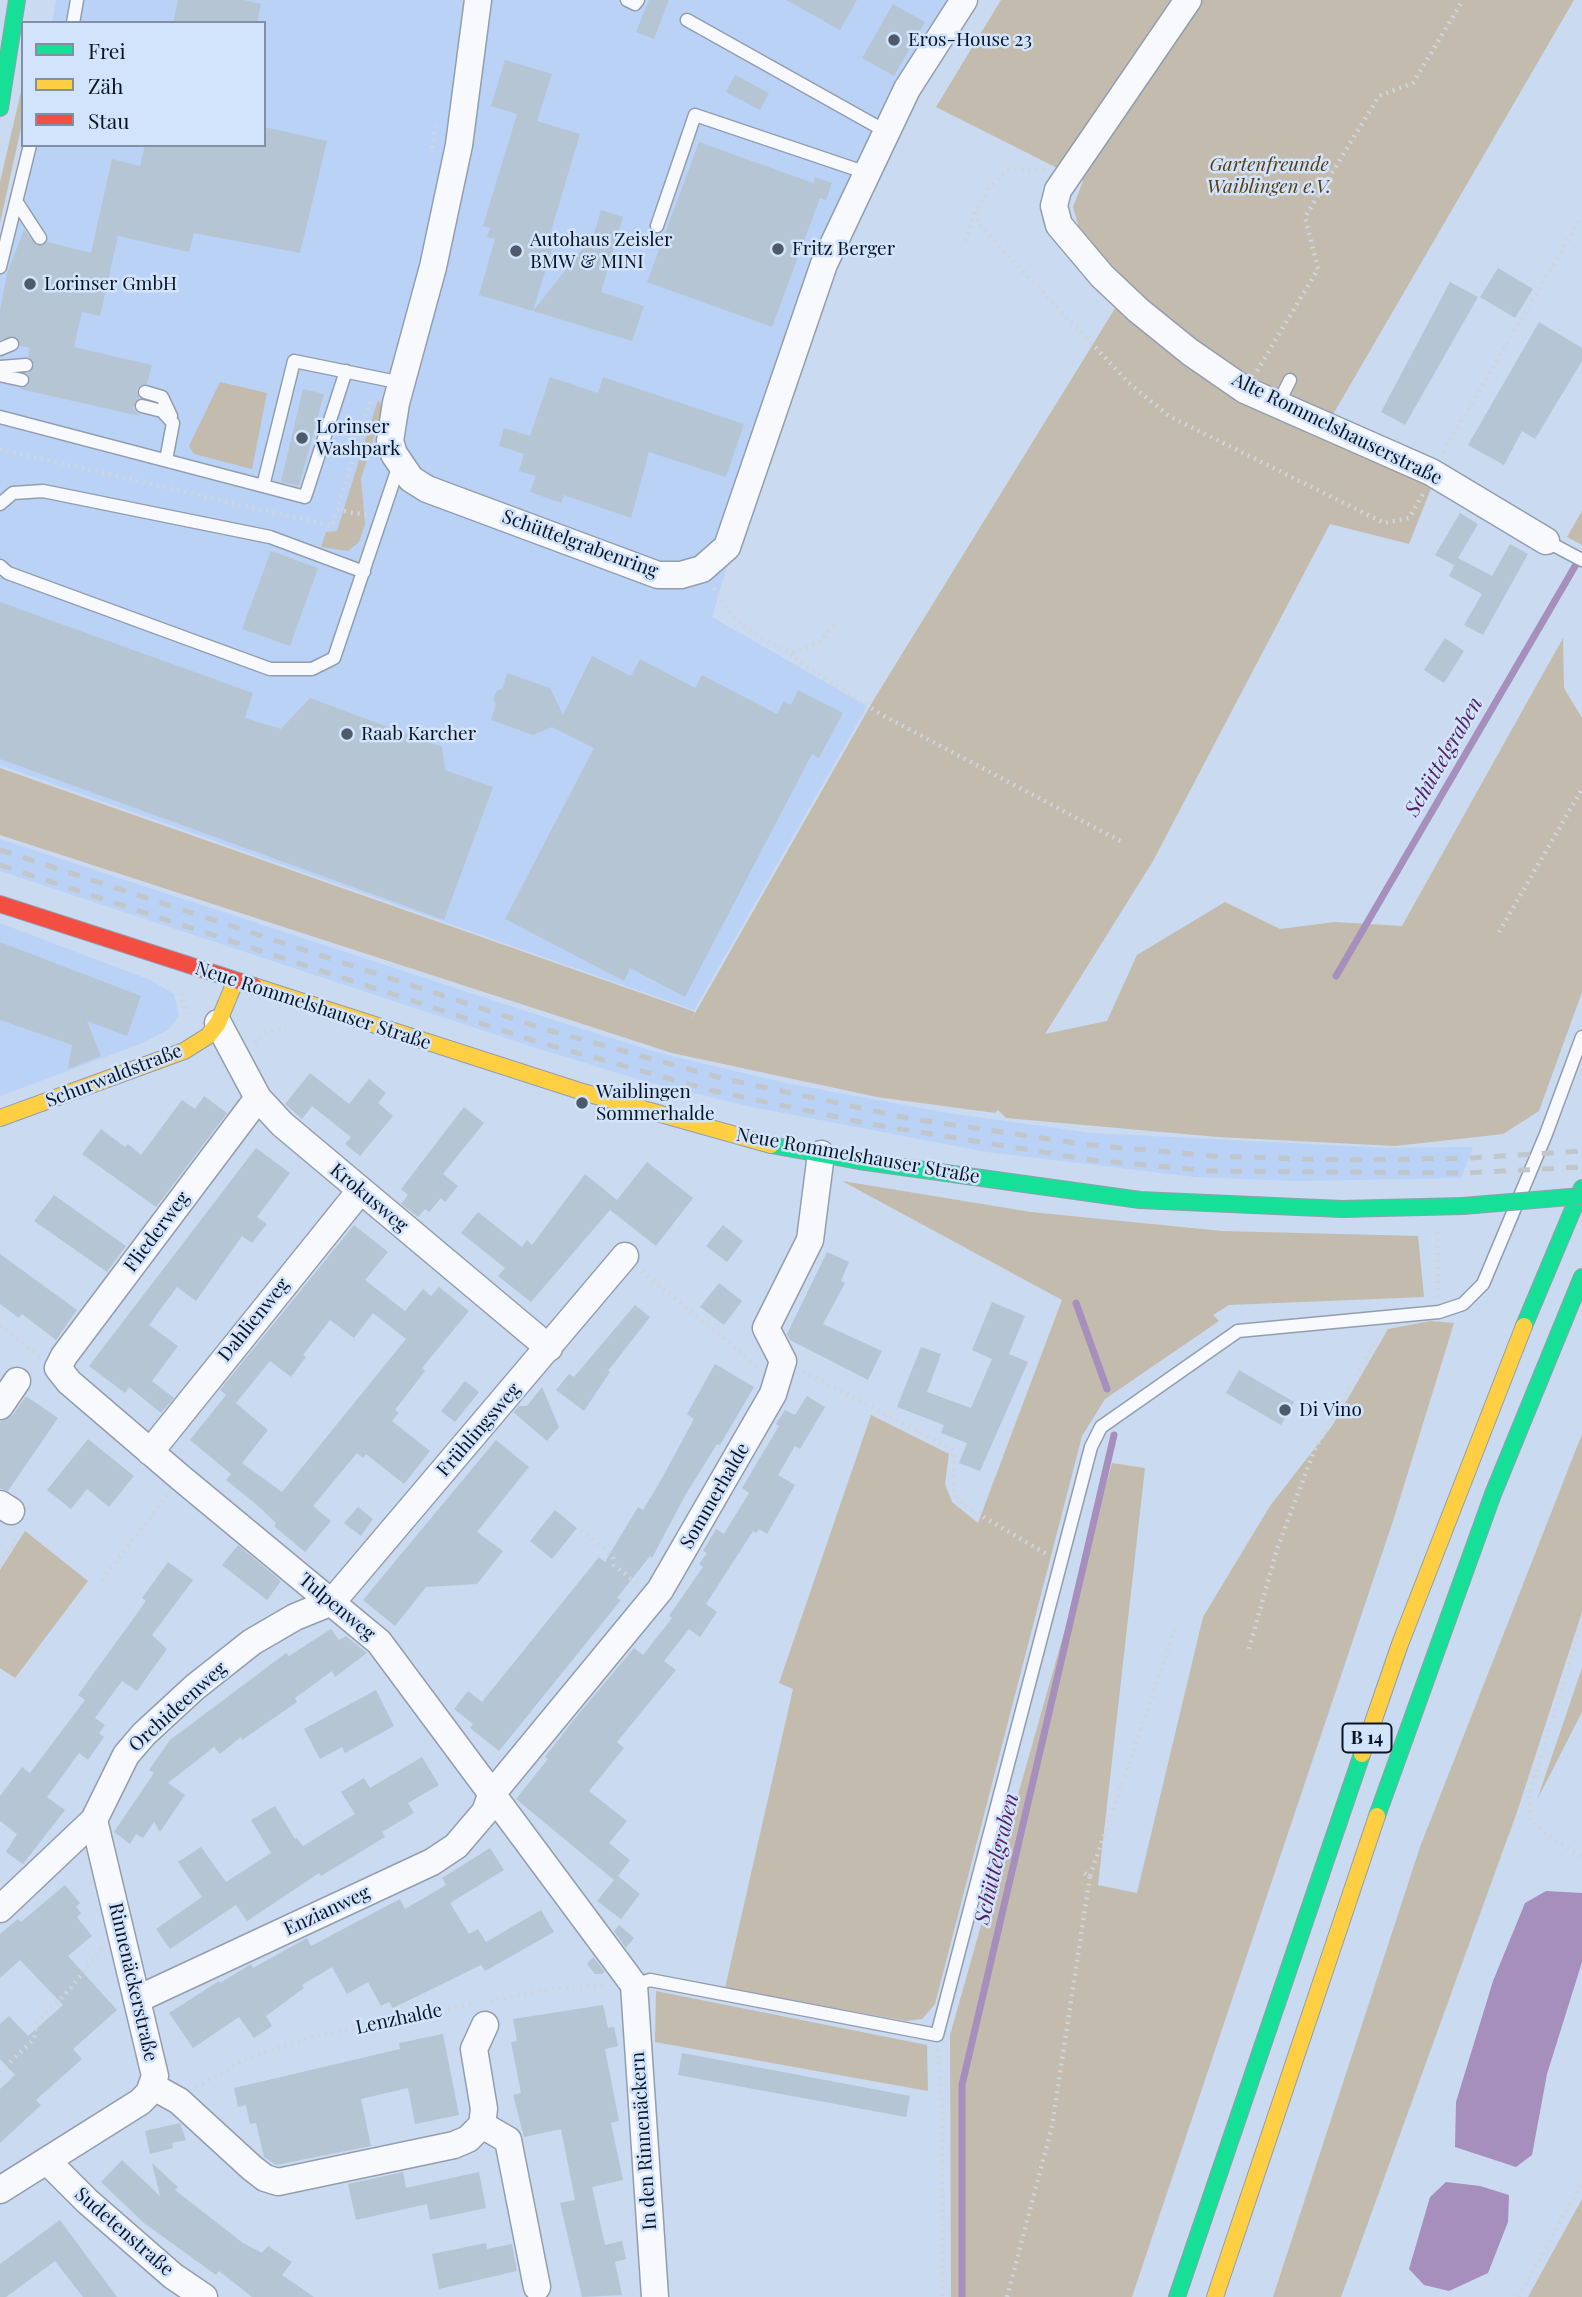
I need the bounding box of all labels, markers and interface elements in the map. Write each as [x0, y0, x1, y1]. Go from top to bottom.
legend [21, 21, 266, 147]
place label: Eros-House 23 [908, 29, 1032, 51]
marker: Eros-House 23 [886, 32, 902, 48]
text: Frei [88, 36, 126, 64]
text: Zäh [88, 71, 123, 99]
text: Stau [88, 106, 129, 134]
park label: Gartenfreunde Waiblingen e.V. [1207, 154, 1331, 198]
place label: Autohaus Zeisler BMW & MINI [530, 229, 672, 273]
place label: Fritz Berger [792, 238, 895, 260]
marker: Fritz Berger [770, 241, 786, 257]
marker: Autohaus Zeisler BMW & MINI [508, 243, 524, 259]
place label: Lorinser GmbH [44, 273, 177, 295]
marker: Lorinser GmbH [22, 276, 38, 292]
street label: Alte Rommelshauserstraße [1228, 368, 1446, 490]
place label: Lorinser Washpark [316, 416, 400, 460]
marker: Lorinser Washpark [294, 430, 310, 446]
street label: Schüttelgrabenring [499, 505, 661, 583]
water label: Schüttelgraben [1400, 693, 1488, 821]
place label: Raab Karcher [361, 723, 476, 745]
marker: Raab Karcher [339, 726, 355, 742]
street label: Neue Rommelshauser Straße [192, 957, 434, 1055]
street label: Schurwaldstraße [43, 1040, 185, 1112]
place label: Waiblingen Sommerhalde [596, 1081, 715, 1125]
marker: Waiblingen Sommerhalde [574, 1095, 590, 1111]
street label: Neue Rommelshauser Straße [735, 1123, 981, 1189]
street label: Krokusweg [325, 1159, 413, 1237]
street label: Fliederweg [119, 1187, 195, 1277]
street label: Dahlienweg [214, 1274, 294, 1366]
street label: Frühlingsweg [432, 1379, 526, 1481]
place label: Di Vino [1299, 1399, 1362, 1421]
marker: Di Vino [1277, 1402, 1293, 1418]
street label: Sommerhalde [675, 1439, 755, 1553]
street label: Tulpenweg [294, 1568, 380, 1646]
street label: Orchideenweg [124, 1657, 232, 1757]
road number: B 14 [1342, 1723, 1392, 1752]
water label: Schüttelgraben [970, 1791, 1024, 1927]
street label: Enzianweg [280, 1881, 374, 1941]
street label: Rinnenäckerstraße [104, 1900, 162, 2064]
street label: Lenzhalde [354, 1999, 444, 2039]
street label: In den Rinnenäckern [626, 2051, 662, 2231]
street label: Sudetenstraße [70, 2183, 178, 2281]

